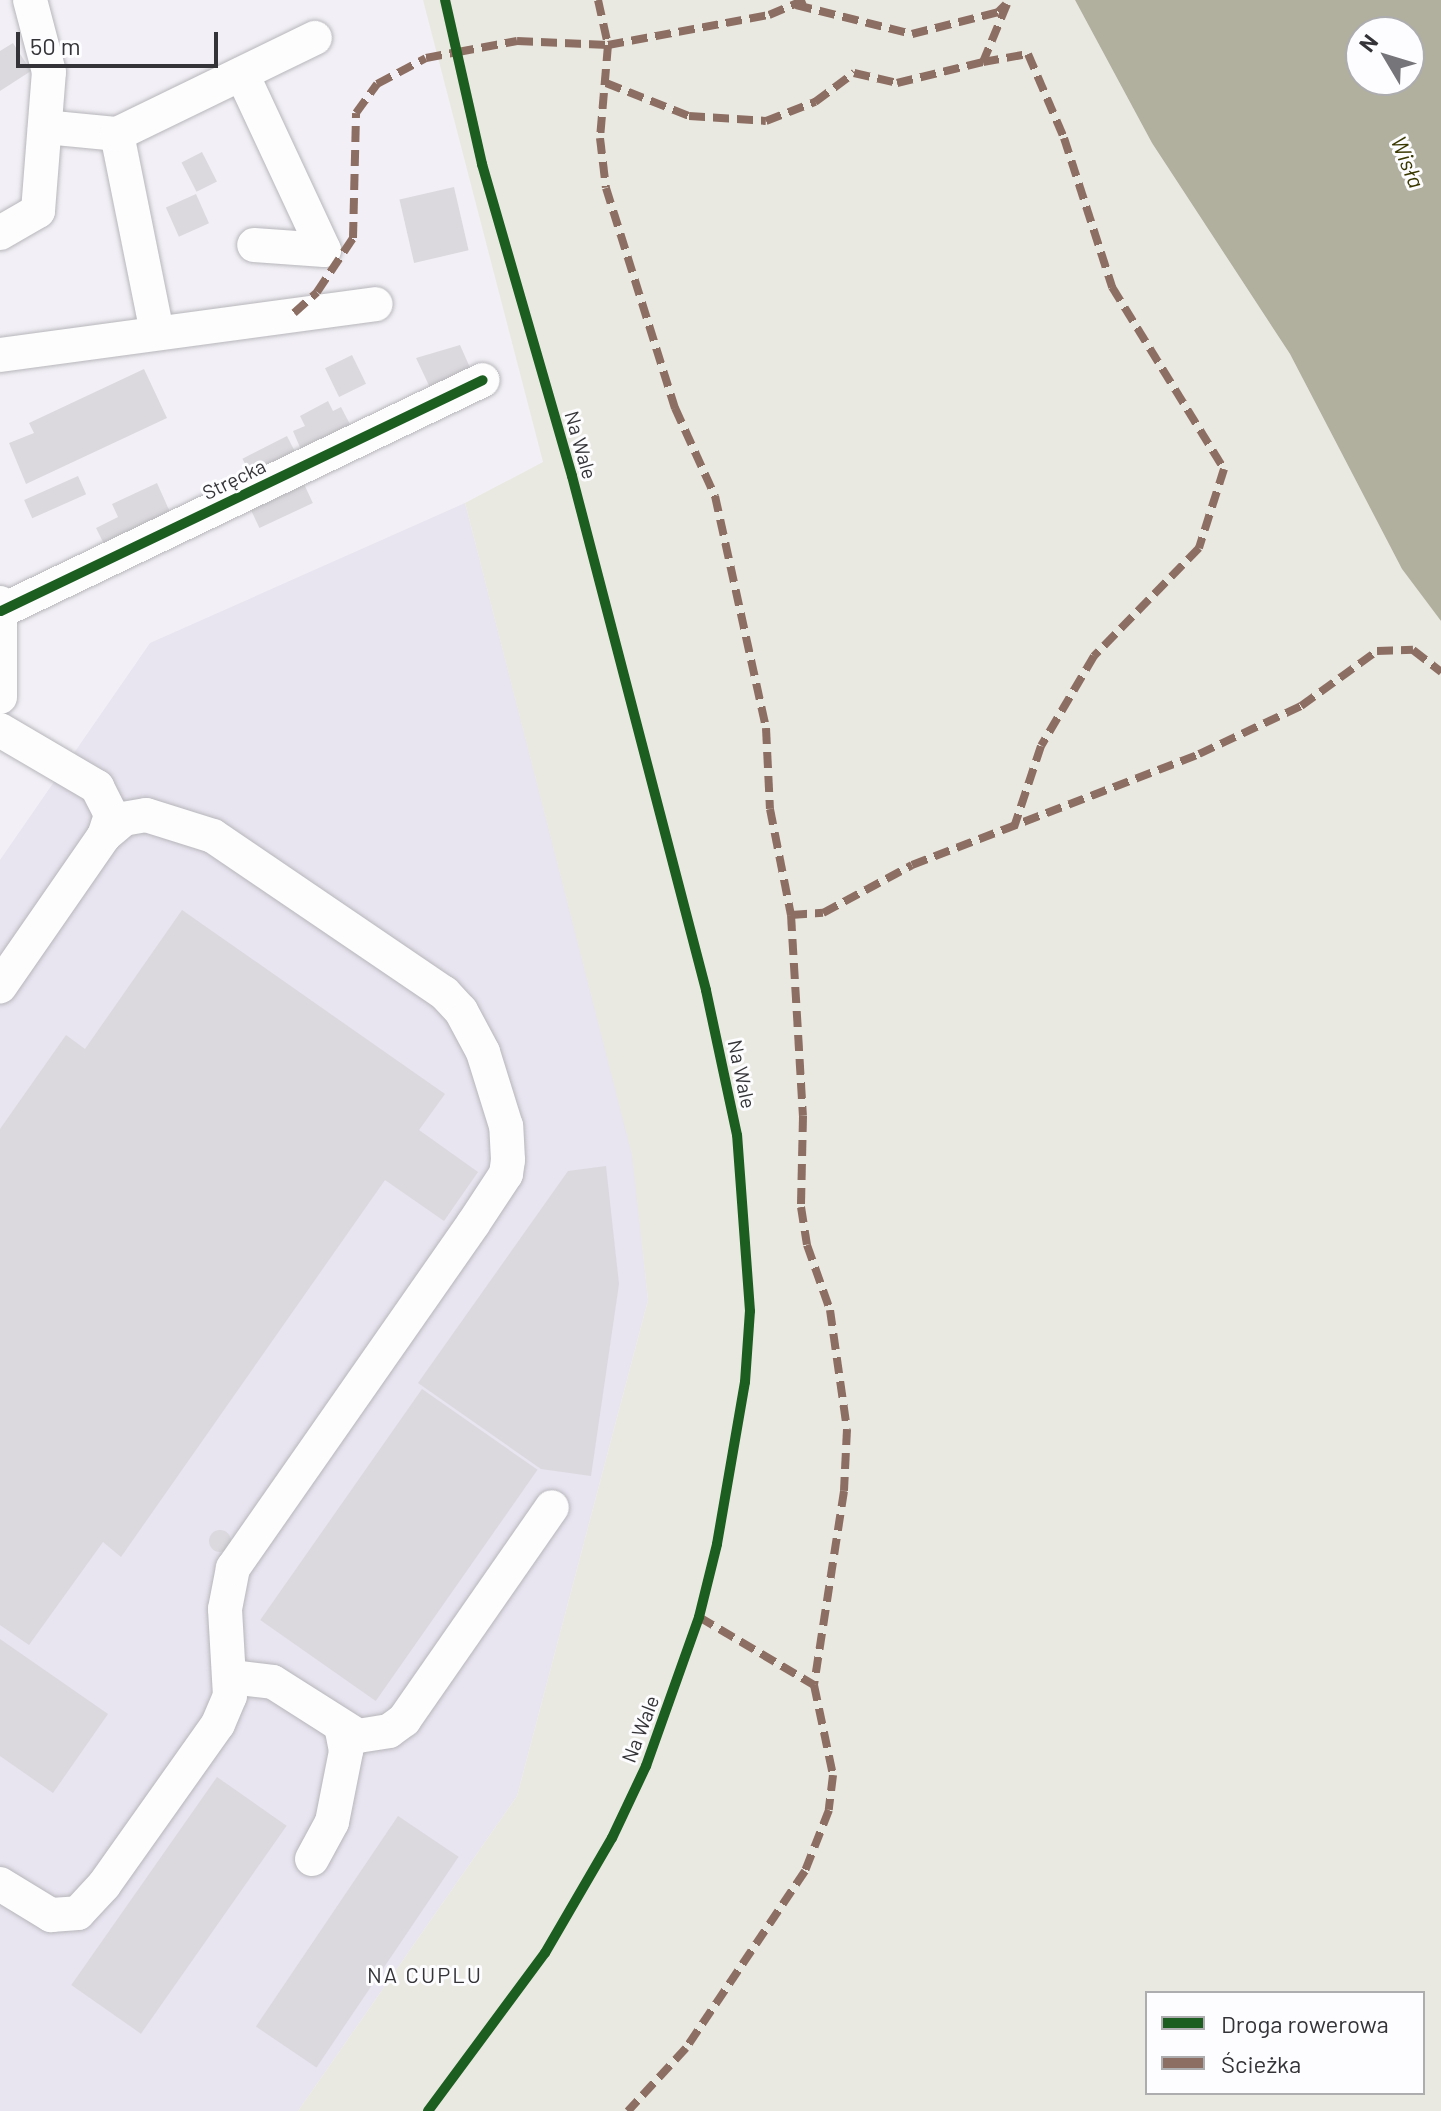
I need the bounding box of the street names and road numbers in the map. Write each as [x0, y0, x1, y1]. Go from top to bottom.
street label: Na Wale [560, 408, 602, 482]
street label: Stręcka [199, 453, 269, 505]
street label: Na Wale [723, 1037, 761, 1111]
street label: Na Wale [616, 1692, 664, 1766]

